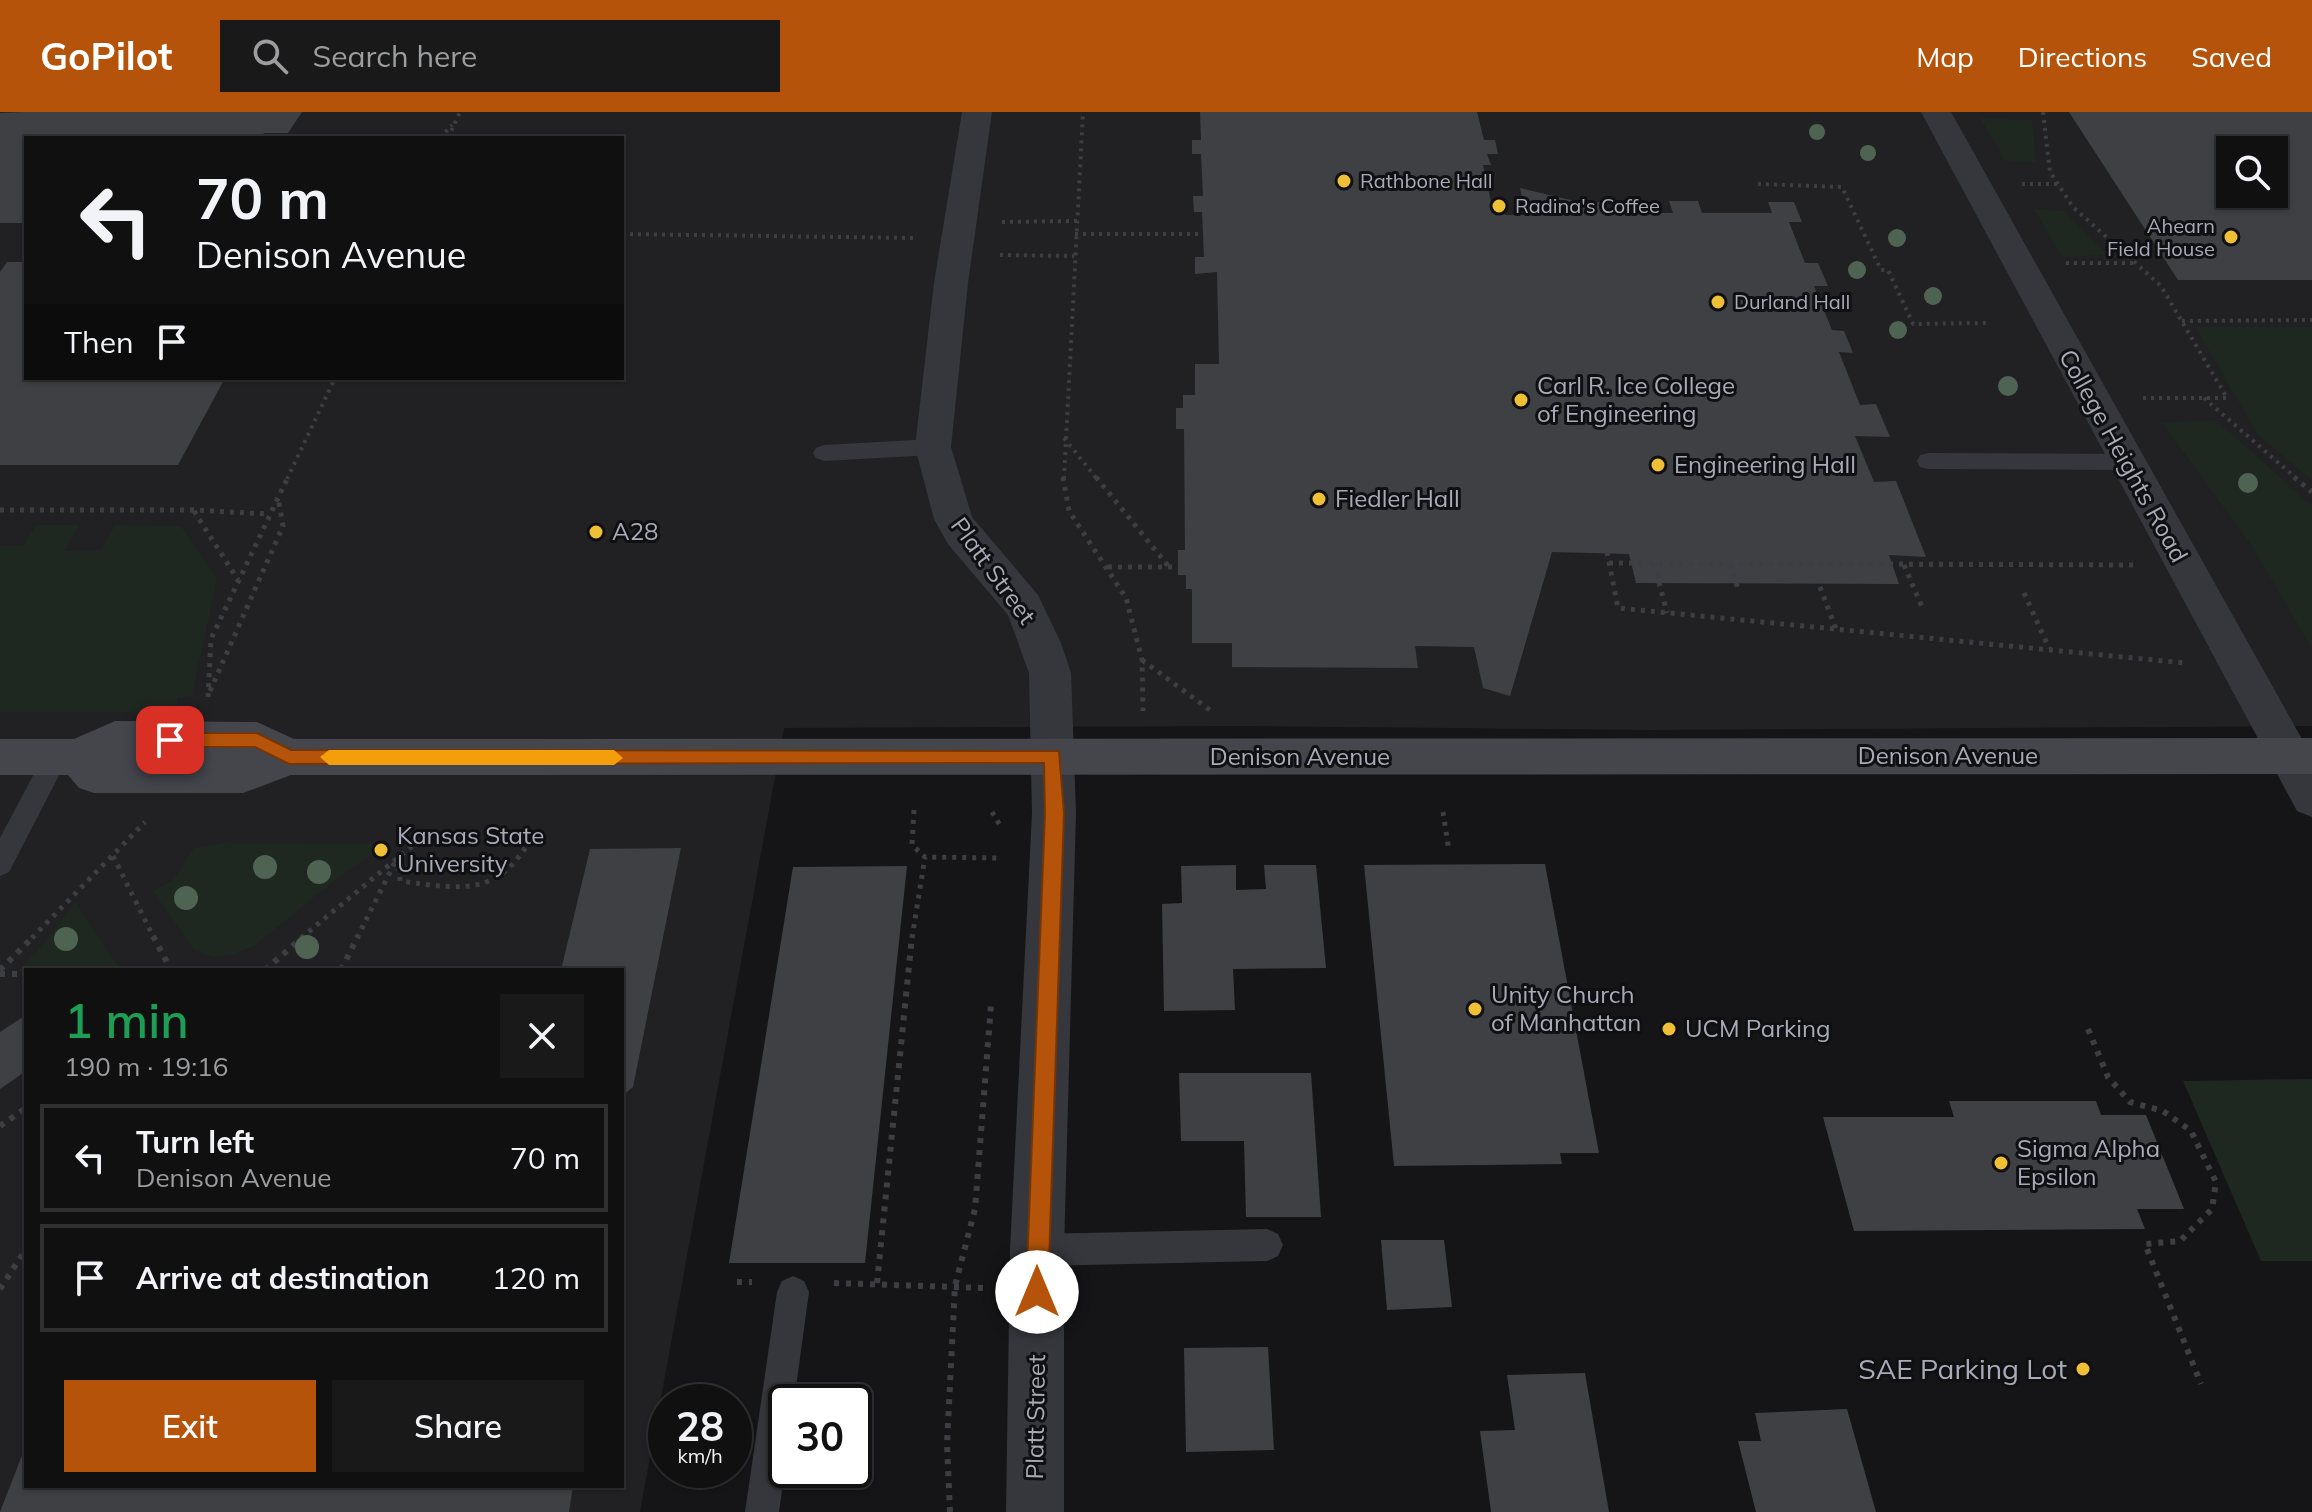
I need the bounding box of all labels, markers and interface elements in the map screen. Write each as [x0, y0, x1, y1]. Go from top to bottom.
search box [220, 20, 780, 92]
text: GoPilot [40, 32, 172, 80]
icon: search [248, 34, 292, 78]
text: Search here [312, 37, 477, 75]
text: Map [1916, 39, 1974, 74]
text: Directions [2018, 39, 2147, 74]
text: Saved [2191, 39, 2272, 74]
map controls [2216, 136, 2288, 208]
button: search [2216, 136, 2288, 208]
text: 70 m [196, 163, 329, 233]
icon: left [64, 168, 168, 272]
place label: Rathbone Hall [1360, 168, 1493, 193]
marker: Rathbone Hall [1335, 172, 1353, 190]
place label: Radina's Coffee [1515, 193, 1660, 218]
marker: Radina's Coffee [1490, 197, 1508, 215]
place label: Ahearn Field House [2107, 213, 2215, 261]
marker: Ahearn Field House [2222, 228, 2240, 246]
text: Denison Avenue [196, 232, 466, 277]
place label: Durland Hall [1734, 289, 1850, 314]
marker: Durland Hall [1709, 293, 1727, 311]
icon: arrive [150, 320, 194, 364]
text: Then [64, 323, 134, 361]
street label: College Heights Road [2053, 344, 2195, 567]
place label: Carl R. Ice College of Engineering [1537, 370, 1735, 428]
marker: Carl R. Ice College of Engineering [1512, 391, 1530, 409]
place label: Engineering Hall [1674, 449, 1856, 479]
marker: Engineering Hall [1649, 456, 1667, 474]
place label: Fiedler Hall [1335, 483, 1460, 513]
marker: Fiedler Hall [1310, 490, 1328, 508]
street label: Platt Street [945, 511, 1043, 630]
place label: A28 [612, 516, 658, 546]
marker: A28 [587, 523, 605, 541]
pin [136, 706, 204, 774]
icon: arrive [148, 718, 192, 762]
street label: Denison Avenue [1858, 740, 2038, 770]
street label: Denison Avenue [1210, 741, 1390, 771]
place label: Kansas State University [397, 820, 544, 878]
marker: Kansas State University [372, 841, 390, 859]
place label: Unity Church of Manhattan [1491, 979, 1641, 1037]
text: 1 min [64, 990, 189, 1050]
button: close [500, 994, 584, 1078]
marker: Unity Church of Manhattan [1466, 1000, 1484, 1018]
place label: UCM Parking [1685, 1013, 1831, 1043]
marker: UCM Parking [1660, 1020, 1678, 1038]
text: 190 m · 19:16 [64, 1050, 228, 1083]
text: Turn left [136, 1123, 254, 1161]
place label: Sigma Alpha Epsilon [2017, 1133, 2160, 1191]
icon: left [68, 1136, 112, 1180]
text: 70 m [510, 1139, 580, 1177]
marker: Sigma Alpha Epsilon [1992, 1154, 2010, 1172]
text: Denison Avenue [136, 1161, 331, 1194]
position arrow [995, 1250, 1079, 1334]
icon: arrive [68, 1256, 112, 1300]
text: Arrive at destination [136, 1259, 430, 1297]
text: 120 m [492, 1259, 580, 1297]
place label: SAE Parking Lot [1858, 1351, 2067, 1386]
street label: Platt Street [1019, 1354, 1051, 1480]
marker: SAE Parking Lot [2074, 1360, 2092, 1378]
button: Exit [64, 1380, 316, 1472]
button: Share [332, 1380, 584, 1472]
speed limit sign: 30 [768, 1384, 872, 1488]
text: 28 [676, 1401, 724, 1451]
text: km/h [677, 1443, 723, 1468]

